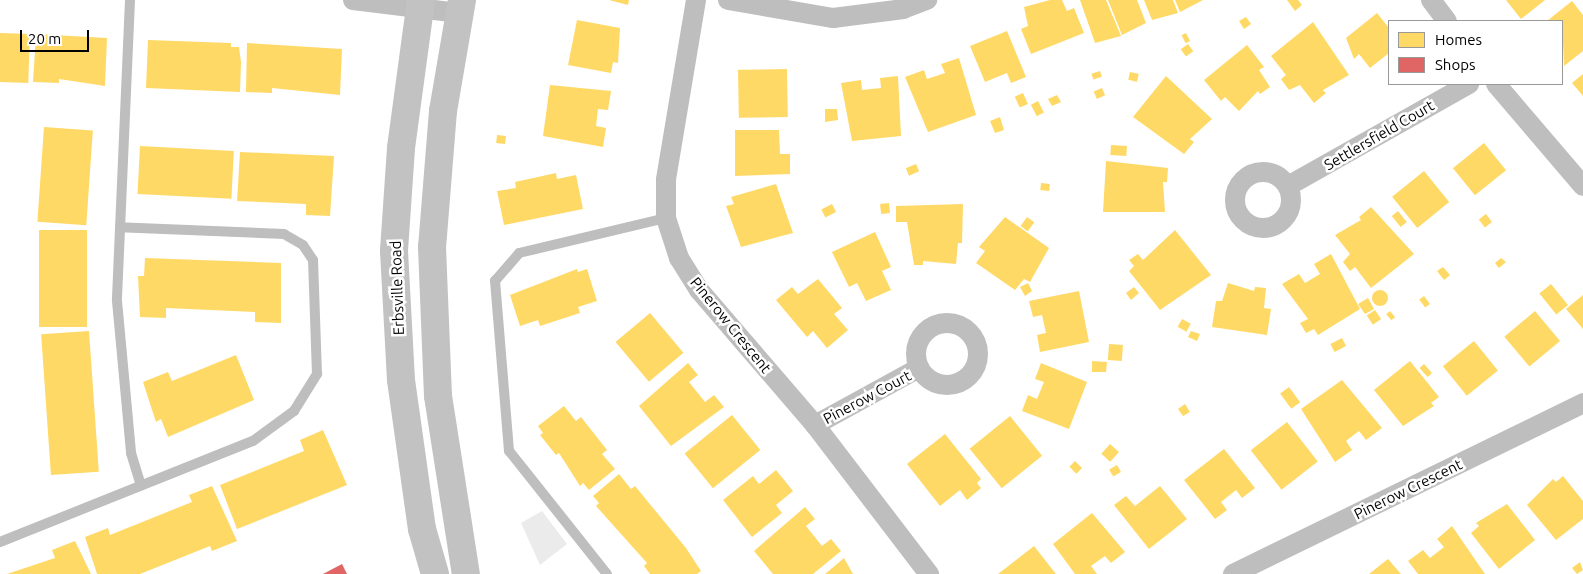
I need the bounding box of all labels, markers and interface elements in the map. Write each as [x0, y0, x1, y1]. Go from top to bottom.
scale bar [22, 20, 91, 52]
legend [1388, 20, 1563, 85]
text: 20 m [28, 30, 61, 47]
text: Homes [1435, 31, 1482, 48]
text: Shops [1435, 56, 1476, 73]
street label: Settlersfield Court [1321, 96, 1437, 174]
street label: Erbsville Road [386, 240, 408, 336]
street label: Pinerow Crescent [687, 273, 775, 377]
street label: Pinerow Court [820, 366, 914, 428]
street label: Pinerow Crescent [1351, 455, 1465, 523]

